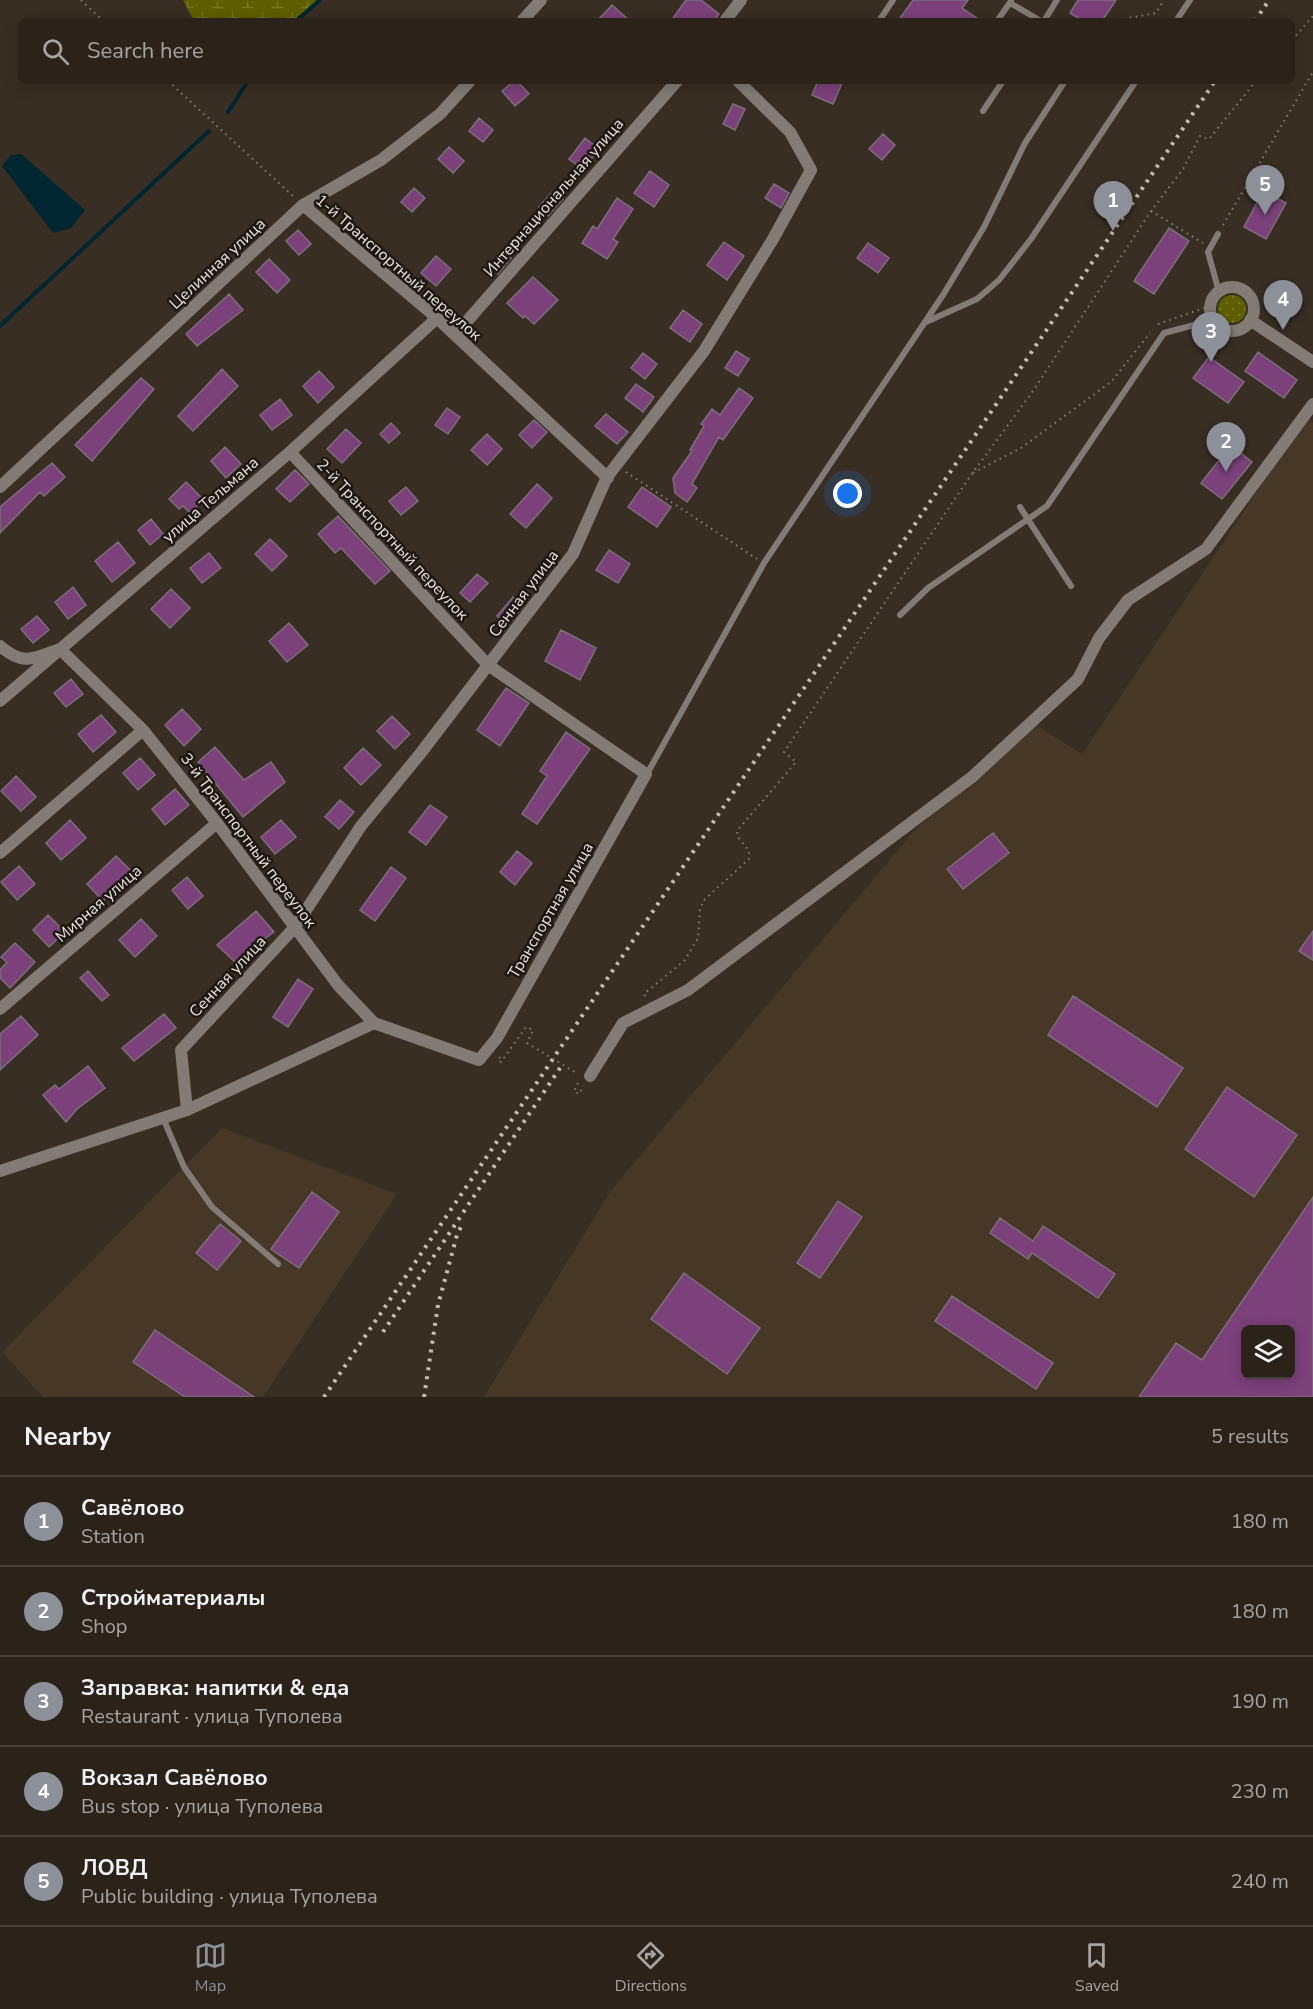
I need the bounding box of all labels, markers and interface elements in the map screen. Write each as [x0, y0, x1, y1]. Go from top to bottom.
search box [18, 18, 1295, 84]
icon: search [39, 35, 72, 68]
text: Search here [87, 36, 204, 66]
street label: Интернациональная улица [479, 114, 629, 282]
pin: 5 [1246, 166, 1284, 215]
pin: 1 [1094, 182, 1132, 231]
street label: 1-й Транспортный переулок [311, 189, 487, 346]
street label: Целинная улица [165, 213, 271, 314]
pin: 4 [1264, 280, 1302, 330]
pin: 3 [1192, 312, 1230, 362]
pin: 2 [1206, 422, 1246, 472]
street label: улица Тельмана [158, 452, 263, 548]
street label: 2-й Транспортный переулок [311, 454, 474, 626]
your location [833, 479, 862, 508]
street label: Сенная улица [484, 545, 564, 642]
street label: 3-й Транспортный переулок [175, 749, 322, 933]
street label: Транспортная улица [503, 838, 599, 983]
street label: Мирная улица [51, 860, 147, 947]
street label: Сенная улица [184, 931, 271, 1022]
map controls [1241, 1325, 1295, 1379]
button: layers [1241, 1325, 1295, 1379]
text: Nearby [24, 1419, 111, 1454]
text: 5 results [1211, 1423, 1289, 1450]
text: Савёлово [81, 1493, 184, 1523]
text: 1 [38, 1508, 50, 1535]
text: 180 m [1231, 1508, 1289, 1535]
text: Station [81, 1523, 145, 1550]
text: Стройматериалы [81, 1583, 265, 1613]
text: 2 [38, 1598, 50, 1625]
text: 180 m [1231, 1598, 1289, 1625]
text: Shop [81, 1613, 127, 1640]
text: Заправка: напитки & еда [81, 1673, 349, 1703]
text: 3 [38, 1688, 50, 1715]
text: 190 m [1231, 1688, 1289, 1715]
text: Restaurant · улица Туполева [81, 1703, 343, 1730]
text: Вокзал Савёлово [81, 1763, 268, 1793]
text: 4 [38, 1778, 50, 1805]
text: 230 m [1231, 1778, 1289, 1805]
text: Bus stop · улица Туполева [81, 1793, 323, 1820]
text: ЛОВД [81, 1853, 148, 1883]
text: 5 [38, 1868, 50, 1895]
text: 240 m [1231, 1868, 1289, 1895]
text: Public building · улица Туполева [81, 1883, 378, 1910]
tab: Map [194, 1939, 227, 1997]
tab: Directions [615, 1939, 687, 1997]
tab: Saved [1075, 1939, 1119, 1997]

